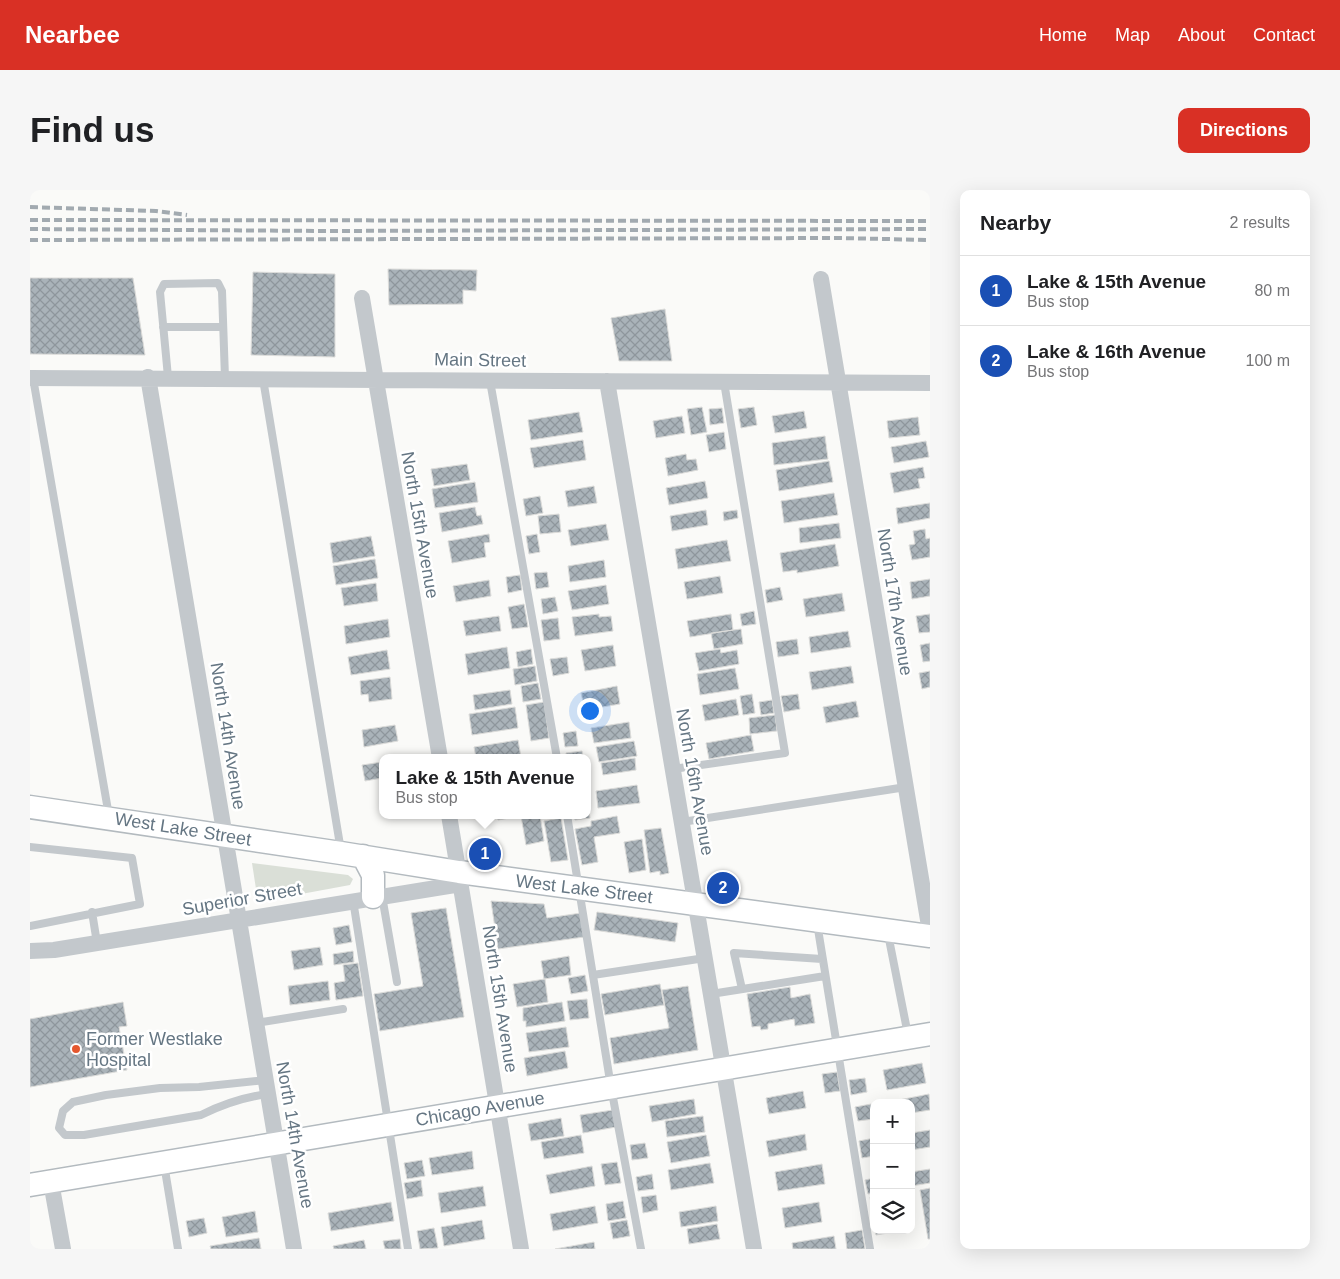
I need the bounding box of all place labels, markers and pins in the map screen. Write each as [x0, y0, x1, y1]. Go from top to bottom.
pin: 1 [469, 835, 501, 873]
pin: 2 [707, 869, 739, 907]
place label: Former Westlake Hospital [86, 1029, 223, 1070]
marker: Former Westlake Hospital [70, 1043, 82, 1055]

